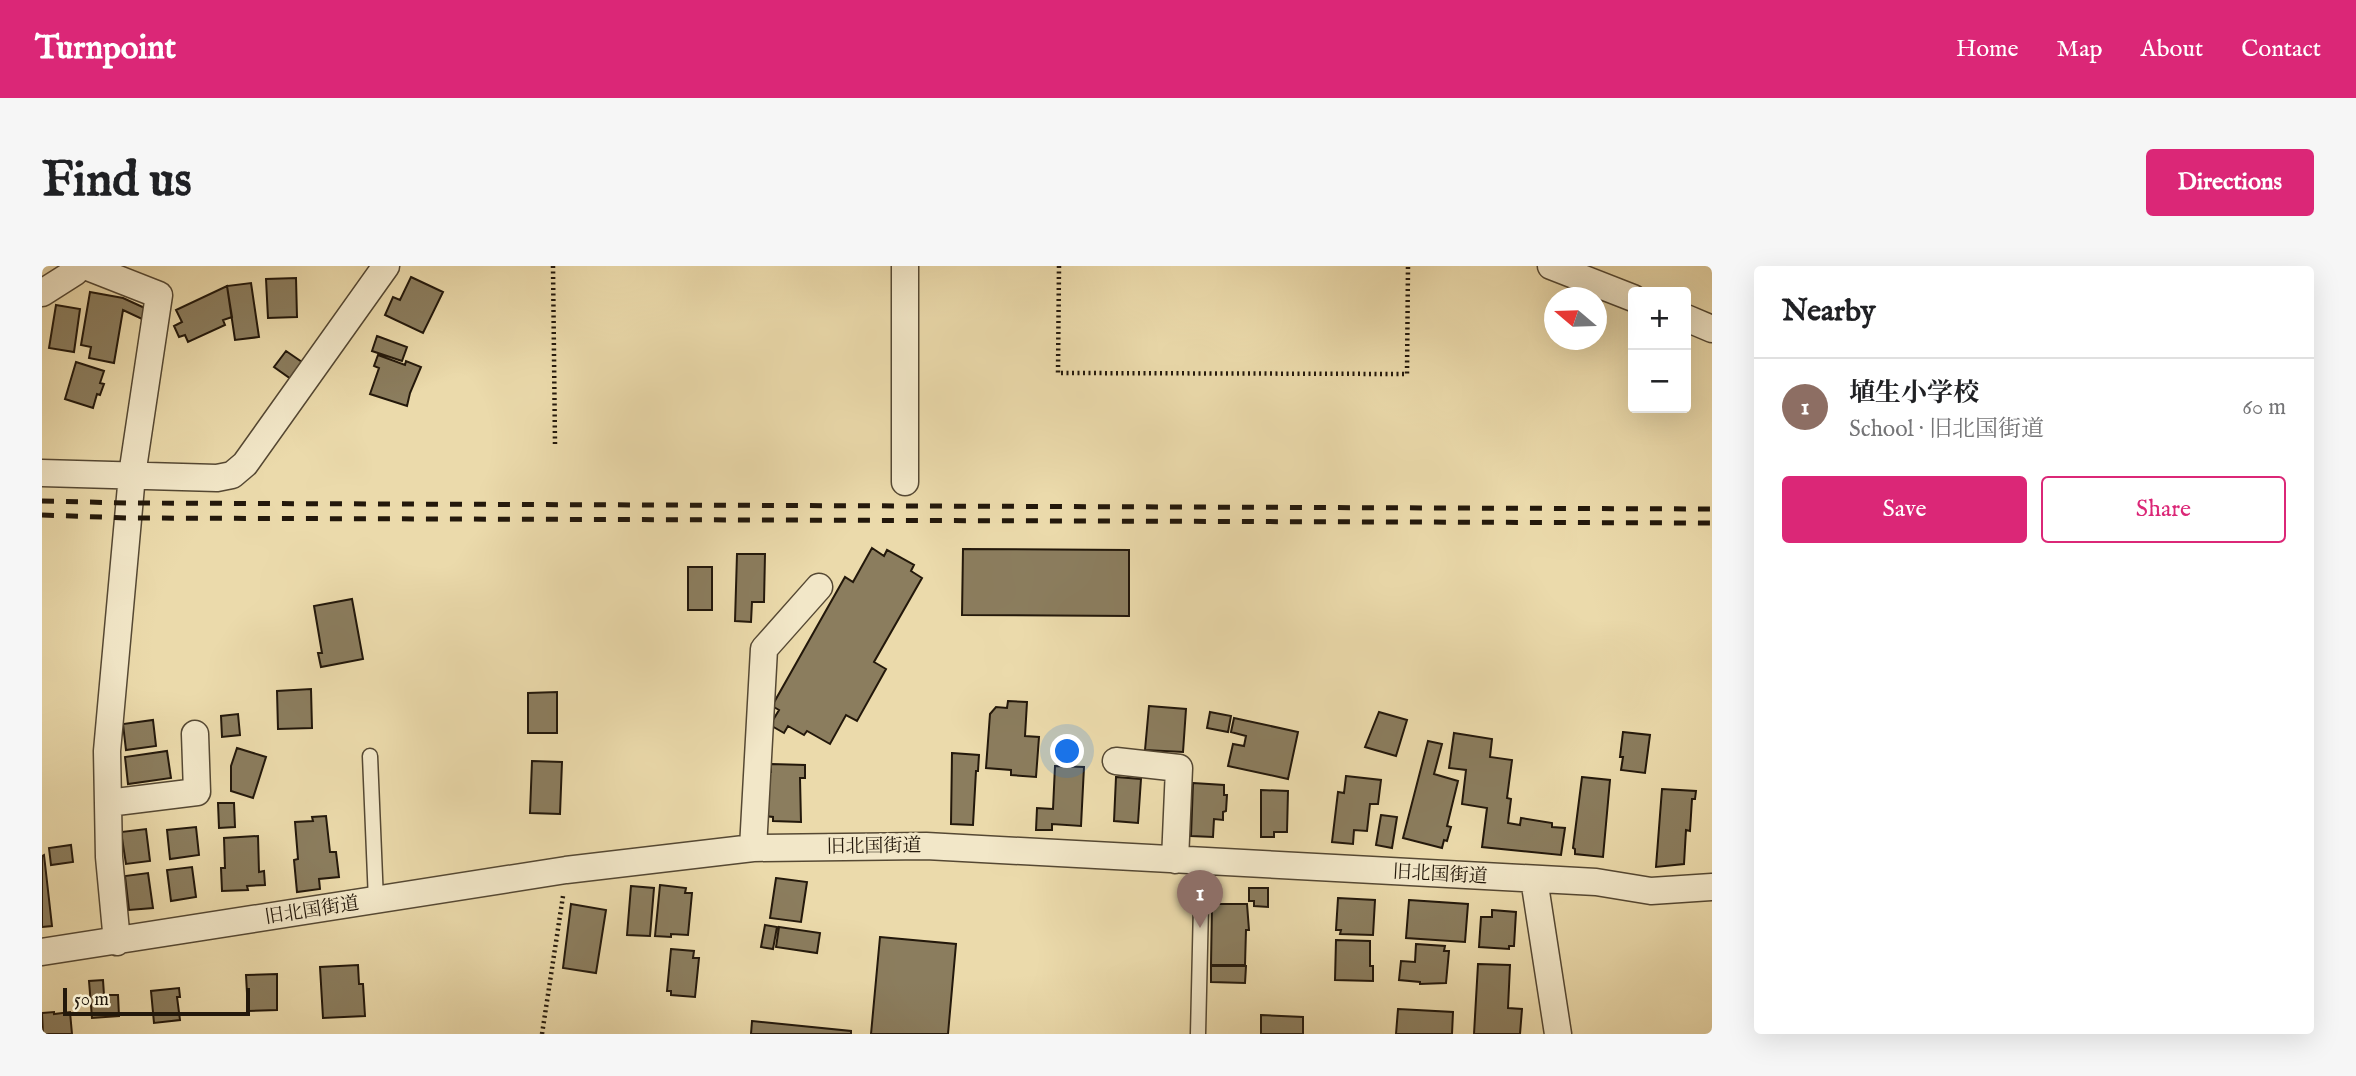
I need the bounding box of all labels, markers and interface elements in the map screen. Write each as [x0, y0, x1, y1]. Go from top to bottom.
text: Turnpoint [35, 28, 176, 70]
text: Home [1956, 34, 2019, 65]
text: Map [2057, 34, 2103, 65]
text: About [2141, 34, 2203, 65]
text: Contact [2241, 34, 2321, 65]
button: Directions [2146, 149, 2314, 216]
text: Find us [42, 151, 192, 213]
north arrow [1544, 287, 1607, 350]
map controls [1628, 287, 1691, 413]
button: + [1628, 287, 1691, 350]
text: Nearby [1782, 293, 1875, 331]
button: − [1628, 350, 1691, 413]
text: 埴生小学校 [1849, 377, 1979, 410]
text: 1 [1801, 393, 1809, 422]
text: 60 m [2242, 393, 2286, 422]
text: School · 旧北国街道 [1849, 415, 2044, 444]
button: Save [1782, 476, 2027, 543]
button: Share [2041, 476, 2286, 543]
your location [1050, 734, 1084, 768]
street label: 旧北国街道 [826, 834, 922, 860]
street label: 旧北国街道 [1392, 861, 1488, 889]
pin: 1 [1177, 870, 1223, 928]
street label: 旧北国街道 [263, 892, 361, 930]
scale bar [63, 985, 250, 1017]
text: 50 m [74, 988, 109, 1012]

